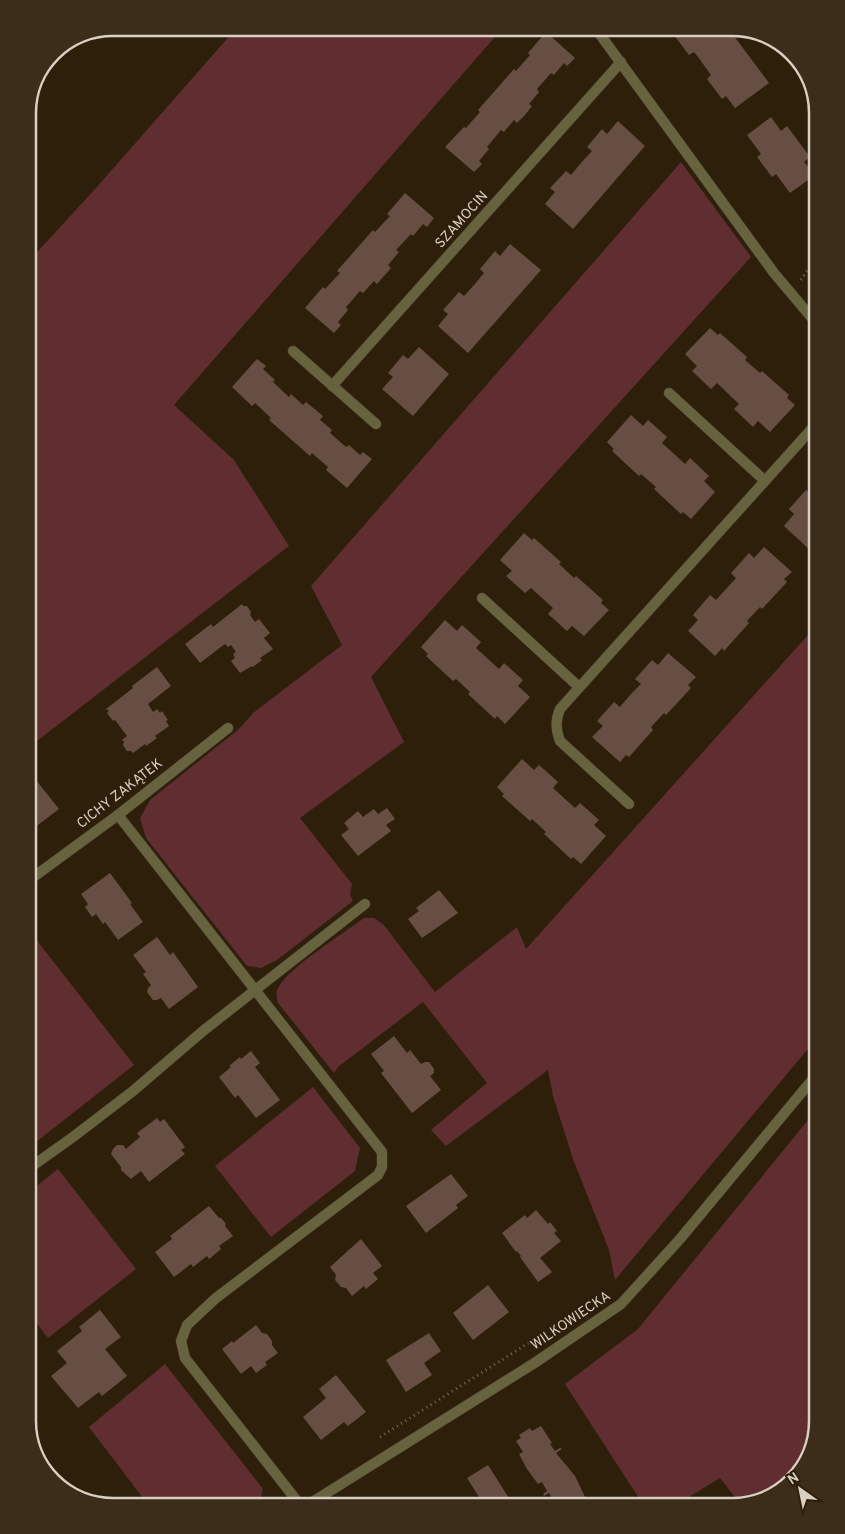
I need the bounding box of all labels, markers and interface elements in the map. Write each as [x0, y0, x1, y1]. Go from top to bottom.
street label: SZAMOCIN [432, 188, 492, 252]
street label: CICHY ZAKĄTEK [74, 755, 166, 833]
street label: WILKOWIECKA [528, 1288, 614, 1354]
north arrow [775, 1464, 825, 1514]
text: N [785, 1469, 803, 1489]

